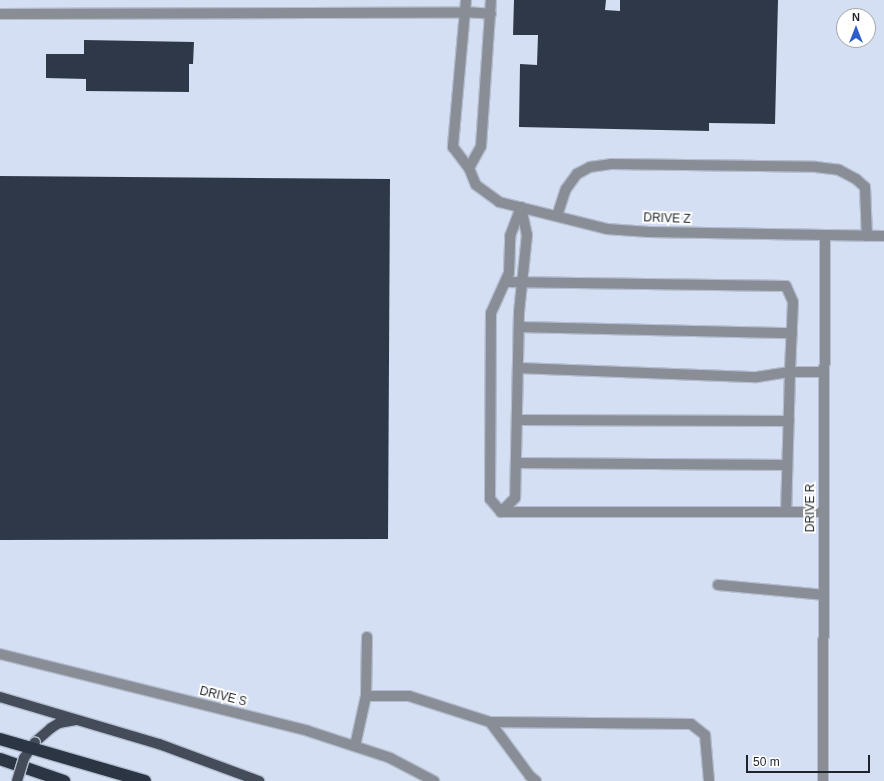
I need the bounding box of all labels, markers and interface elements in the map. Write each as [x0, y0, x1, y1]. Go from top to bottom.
north arrow [836, 8, 876, 48]
text: N [852, 11, 860, 23]
street label: DRIVE Z [643, 211, 691, 227]
street label: DRIVE R [804, 484, 818, 532]
street label: DRIVE S [198, 684, 248, 710]
scale bar [748, 747, 872, 773]
text: 50 m [753, 755, 780, 769]

